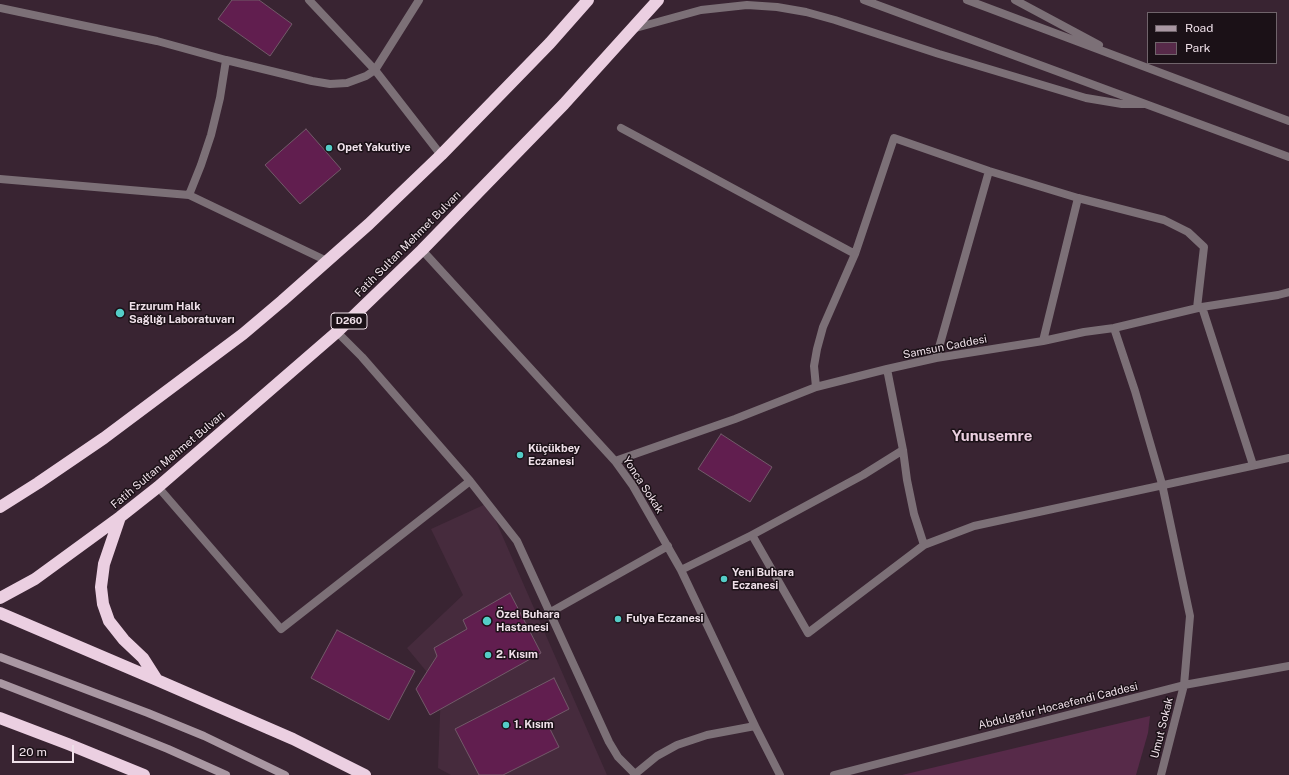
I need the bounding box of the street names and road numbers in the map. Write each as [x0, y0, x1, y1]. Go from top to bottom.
street label: Fatih Sultan Mehmet Bulvarı [352, 188, 464, 300]
road number: D260 [331, 313, 367, 329]
street label: Samsun Caddesi [902, 332, 988, 362]
street label: Fatih Sultan Mehmet Bulvarı [108, 408, 228, 512]
street label: Yonca Sokak [620, 454, 666, 516]
street label: Abdulgafur Hocaefendi Caddesi [977, 680, 1139, 732]
street label: Umut Sokak [1148, 696, 1176, 760]

